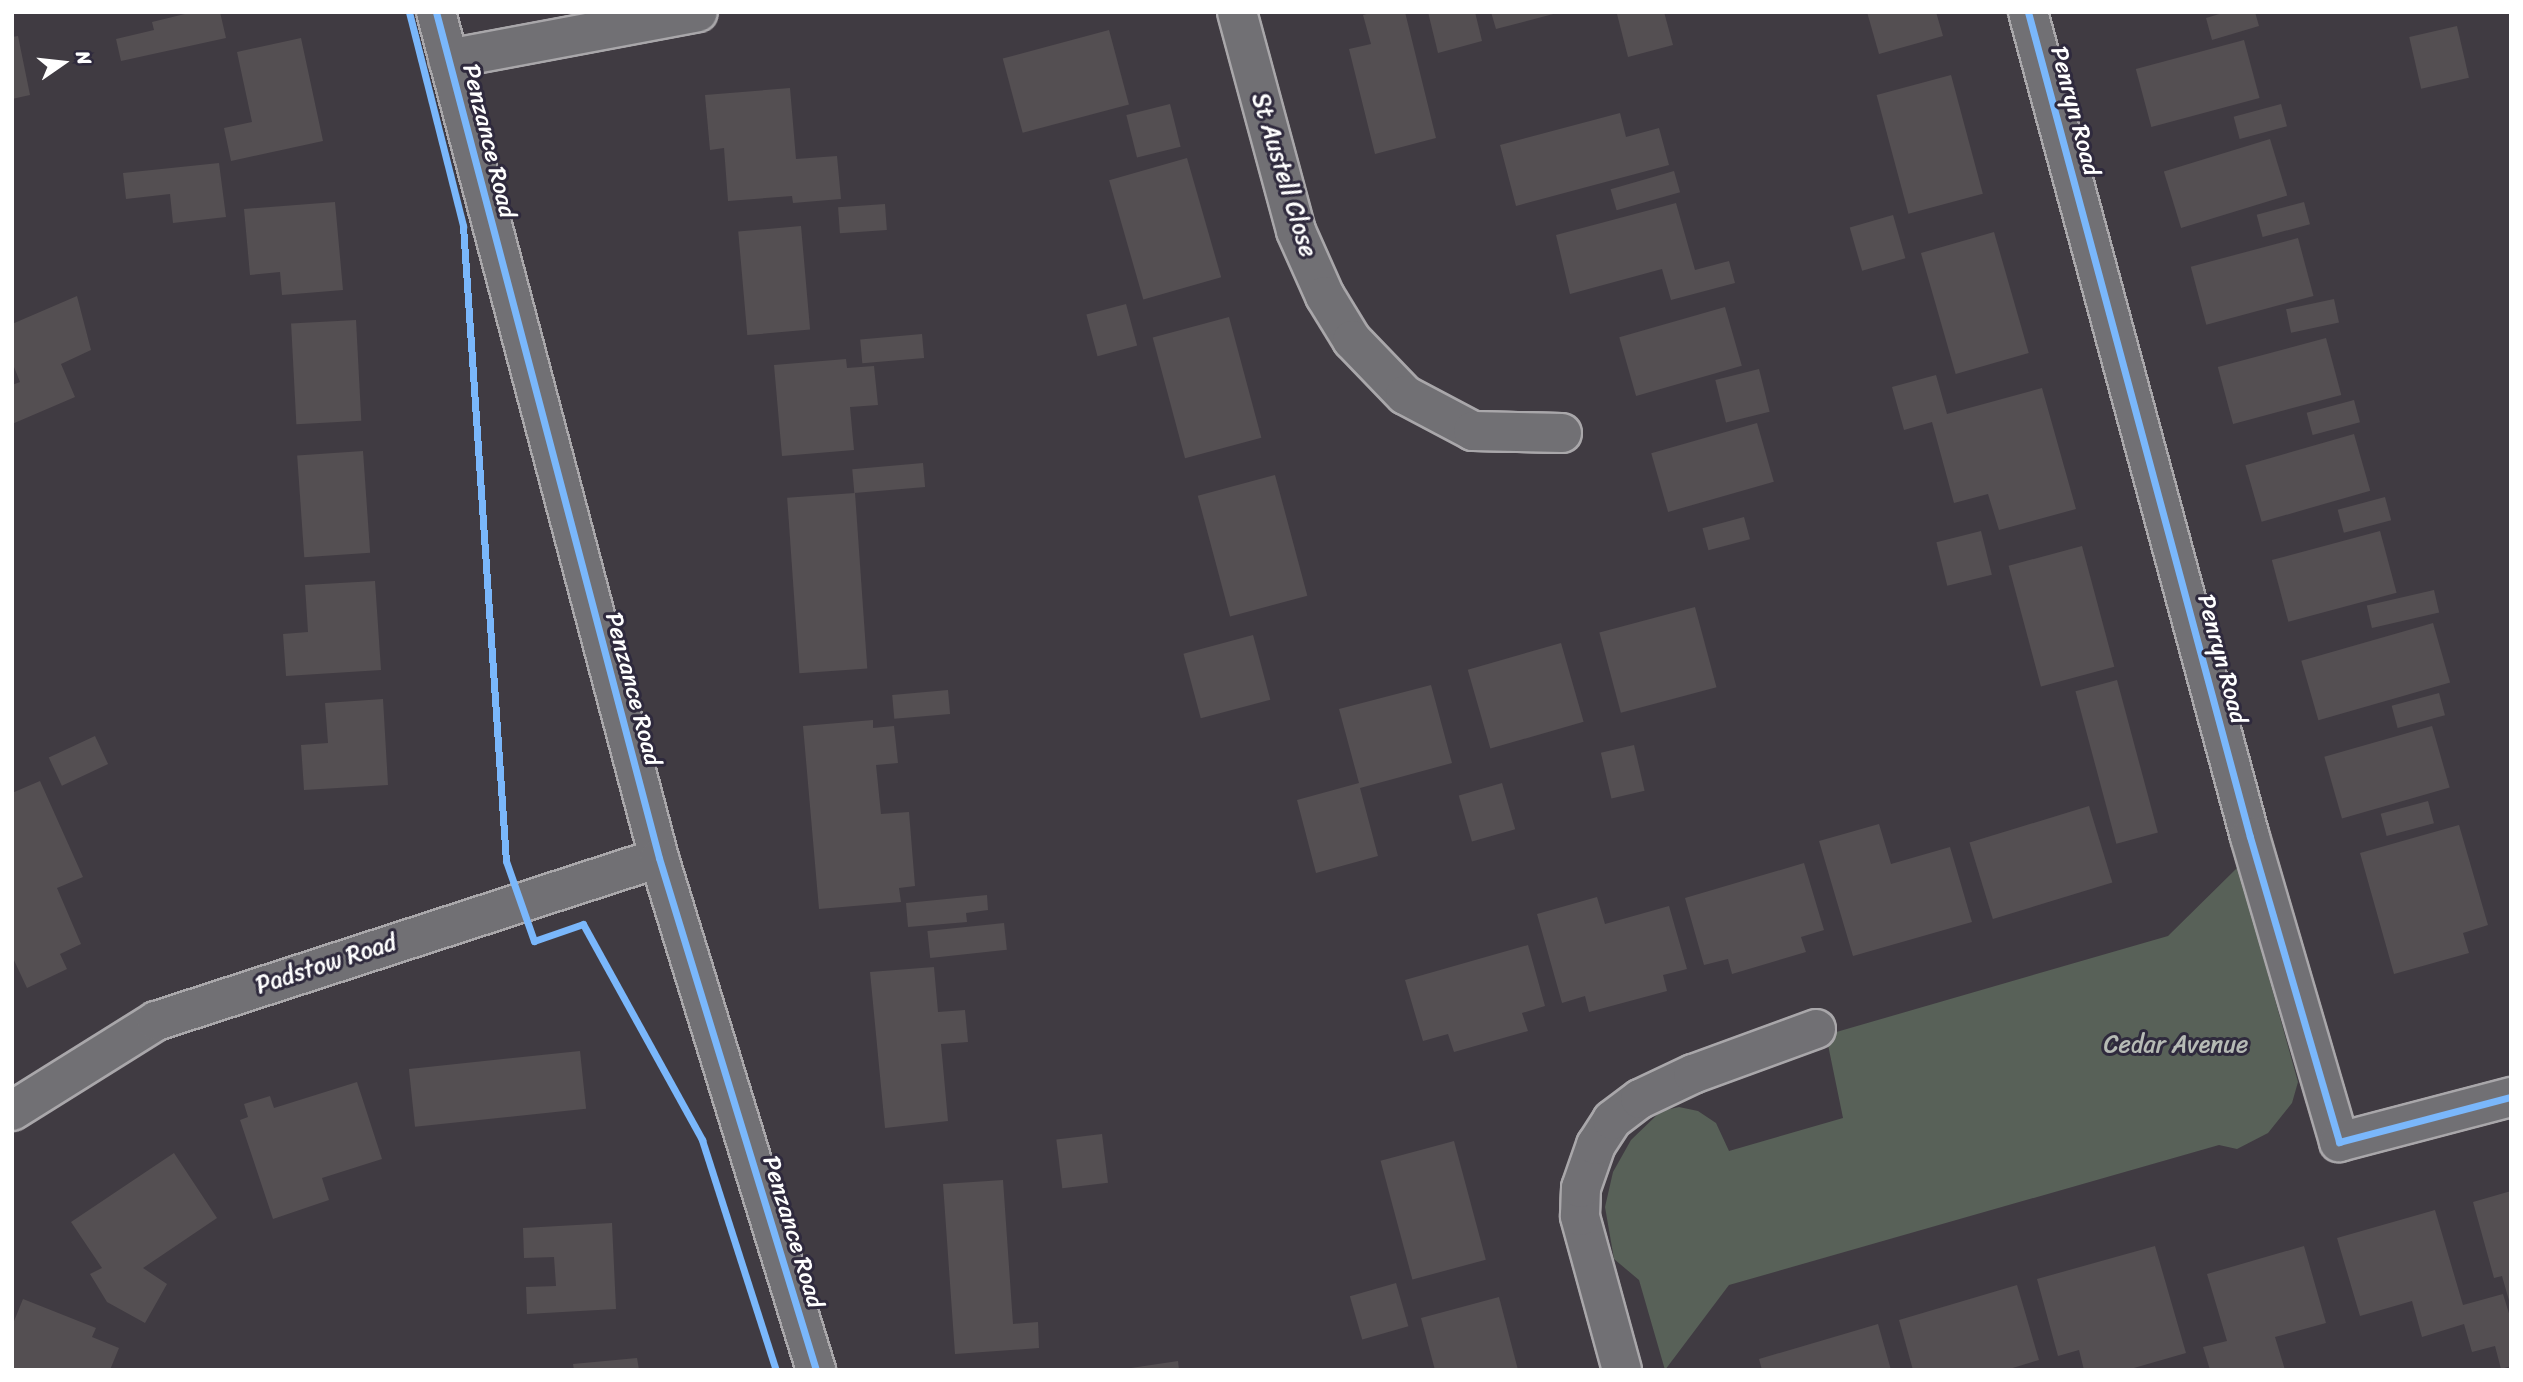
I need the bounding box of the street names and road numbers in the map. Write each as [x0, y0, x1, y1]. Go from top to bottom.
street label: Penryn Road [2044, 43, 2106, 179]
street label: Penzance Road [456, 61, 522, 221]
street label: St Austell Close [1245, 89, 1323, 261]
street label: Penryn Road [2191, 591, 2253, 727]
street label: Penzance Road [599, 609, 667, 769]
street label: Padstow Road [252, 928, 400, 1000]
street label: Penzance Road [756, 1152, 830, 1312]

